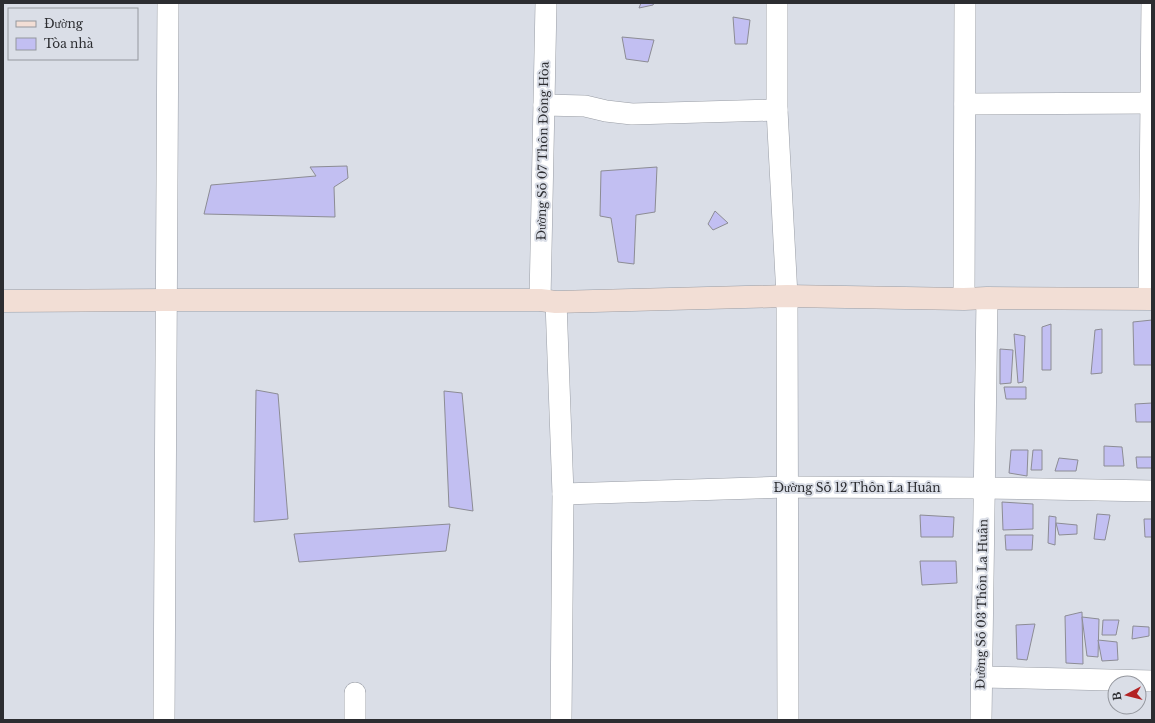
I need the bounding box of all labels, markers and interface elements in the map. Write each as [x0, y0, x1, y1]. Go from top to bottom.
legend [8, 8, 138, 60]
text: Đường [44, 16, 84, 31]
text: Tòa nhà [44, 36, 94, 51]
street label: Đường Số 07 Thôn Đông Hòa [533, 61, 552, 241]
street label: Đường Số 12 Thôn La Huân [773, 480, 941, 495]
street label: Đường Số 03 Thôn La Huân [973, 519, 990, 689]
north arrow [1107, 675, 1147, 715]
text: B [1110, 691, 1125, 701]

